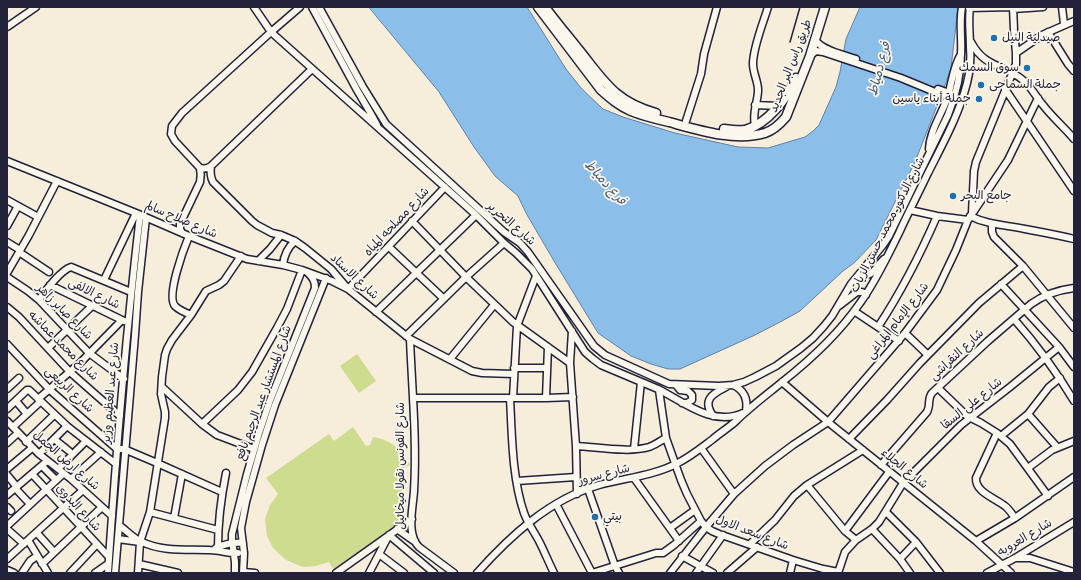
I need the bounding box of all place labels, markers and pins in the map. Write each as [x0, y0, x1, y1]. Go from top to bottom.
place label: صيدلية النيل [1002, 31, 1060, 45]
marker: صيدلية النيل [989, 33, 999, 43]
place label: سوق السمك [959, 61, 1019, 75]
marker: سوق السمك [1022, 63, 1032, 73]
place label: جملة السماحى [989, 78, 1061, 92]
marker: جملة السماحى [976, 80, 986, 90]
place label: جملة أبناء ياسين [892, 92, 971, 106]
marker: جملة أبناء ياسين [974, 94, 984, 104]
place label: جامع البحر [961, 189, 1012, 203]
marker: جامع البحر [948, 191, 958, 201]
place label: بيتي [603, 510, 622, 524]
marker: بيتي [590, 512, 600, 522]

